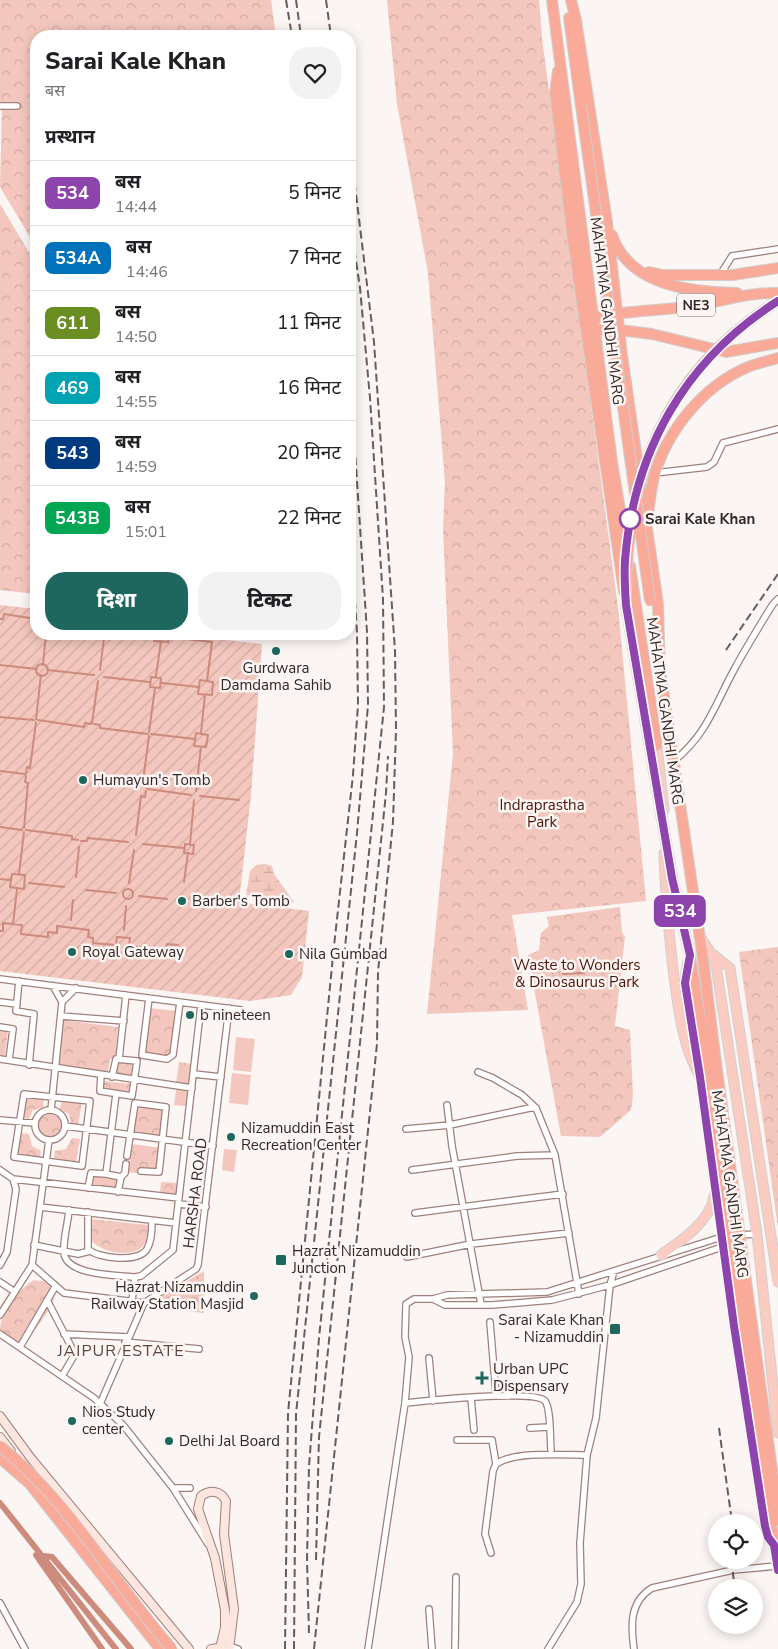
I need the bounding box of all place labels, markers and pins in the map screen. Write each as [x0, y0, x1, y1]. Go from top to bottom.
marker: Sarai Kale Khan [619, 508, 641, 530]
place label: Sarai Kale Khan [645, 509, 755, 529]
marker: Gurdwara Damdama Sahib [270, 645, 282, 657]
place label: Gurdwara Damdama Sahib [220, 658, 332, 695]
place label: Humayun's Tomb [93, 770, 211, 790]
marker: Humayun's Tomb [77, 774, 89, 786]
place label: Barber's Tomb [192, 891, 290, 911]
marker: Barber's Tomb [176, 895, 188, 907]
place label: Royal Gateway [82, 942, 184, 962]
place label: Nila Gumbad [299, 944, 387, 964]
marker: Royal Gateway [66, 946, 78, 958]
marker: Nila Gumbad [283, 948, 295, 960]
place label: b nineteen [200, 1005, 271, 1025]
marker: b nineteen [184, 1009, 196, 1021]
place label: Nizamuddin East Recreation Center [241, 1118, 362, 1155]
marker: Nizamuddin East Recreation Center [225, 1131, 237, 1143]
place label: Hazrat Nizamuddin Junction [291, 1241, 421, 1278]
marker: Hazrat Nizamuddin Junction [274, 1253, 288, 1267]
place label: Hazrat Nizamuddin Railway Station Masjid [91, 1277, 244, 1314]
marker: Hazrat Nizamuddin Railway Station Masjid [248, 1290, 260, 1302]
place label: Sarai Kale Khan - Nizamuddin [498, 1310, 604, 1347]
marker: Sarai Kale Khan - Nizamuddin [608, 1322, 622, 1336]
place label: Urban UPC Dispensary [493, 1359, 569, 1396]
marker: Urban UPC Dispensary [475, 1371, 489, 1385]
place label: Nios Study center [82, 1402, 156, 1439]
marker: Nios Study center [66, 1415, 78, 1427]
place label: Delhi Jal Board [179, 1431, 280, 1451]
marker: Delhi Jal Board [163, 1435, 175, 1447]

